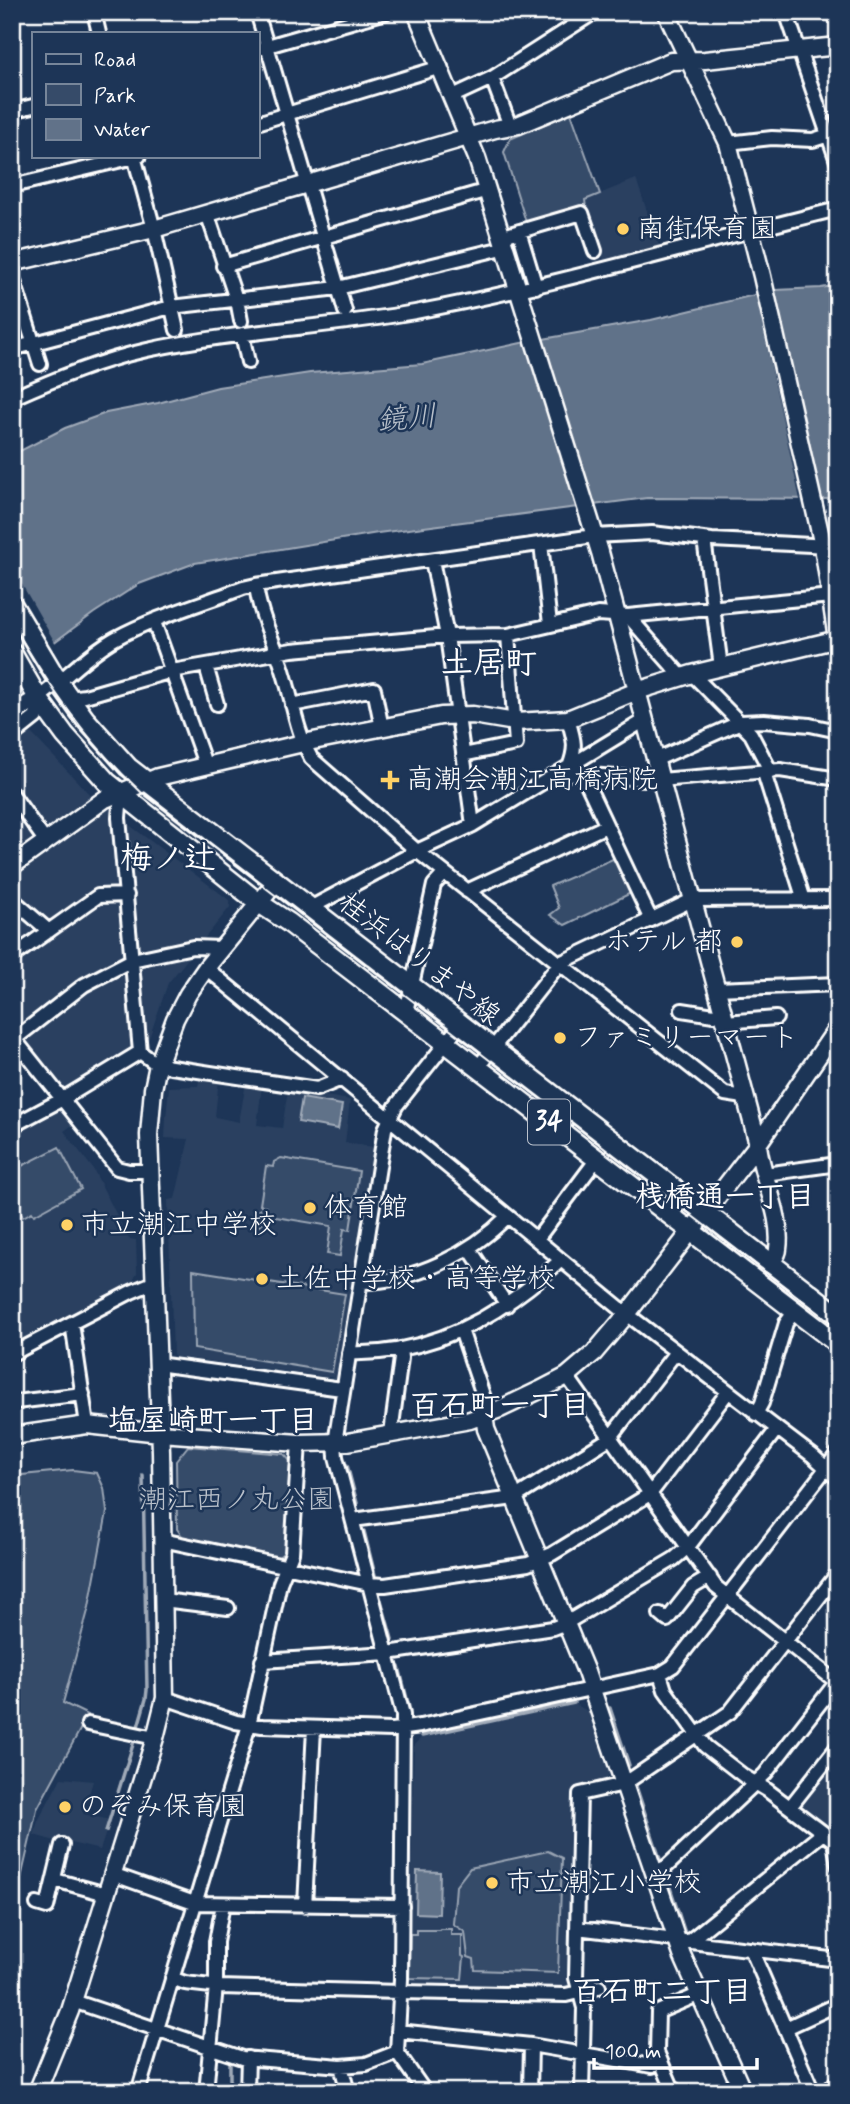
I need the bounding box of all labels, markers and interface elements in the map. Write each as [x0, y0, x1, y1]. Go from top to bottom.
legend [32, 32, 259, 158]
text: Road [94, 46, 136, 74]
text: Park [94, 82, 136, 110]
text: Water [94, 116, 150, 144]
place label: 南街保育園 [637, 211, 777, 248]
marker: 南街保育園 [615, 221, 631, 237]
water label: 鏡川 [375, 397, 439, 441]
district label: 土居町 [441, 643, 537, 685]
place label: 高潮会潮江高橋病院 [406, 762, 658, 799]
marker: 高潮会潮江高橋病院 [380, 770, 400, 790]
district label: 梅ノ辻 [120, 838, 216, 880]
street label: 桂浜はりまや線 [330, 885, 508, 1035]
place label: ホテル 都 [605, 924, 723, 961]
marker: ホテル 都 [729, 934, 745, 950]
place label: ファミリーマート [574, 1020, 799, 1057]
marker: ファミリーマート [552, 1030, 568, 1046]
road number: 34 [528, 1100, 570, 1144]
district label: 桟橋通一丁目 [635, 1178, 815, 1217]
place label: 体育館 [324, 1190, 408, 1227]
marker: 体育館 [302, 1200, 318, 1216]
place label: 市立潮江中学校 [81, 1207, 277, 1244]
marker: 市立潮江中学校 [59, 1217, 75, 1233]
place label: 土佐中学校・高等学校 [276, 1261, 556, 1298]
marker: 土佐中学校・高等学校 [254, 1271, 270, 1287]
district label: 百石町一丁目 [410, 1387, 590, 1426]
district label: 塩屋崎町一丁目 [108, 1402, 318, 1441]
park label: 潮江西ノ丸公園 [139, 1482, 335, 1519]
place label: のぞみ保育園 [79, 1789, 247, 1826]
marker: のぞみ保育園 [57, 1799, 73, 1815]
place label: 市立潮江小学校 [506, 1865, 702, 1902]
marker: 市立潮江小学校 [484, 1875, 500, 1891]
district label: 百石町二丁目 [572, 1973, 752, 2012]
scale bar [594, 2027, 757, 2071]
text: 100 m [605, 2038, 661, 2066]

